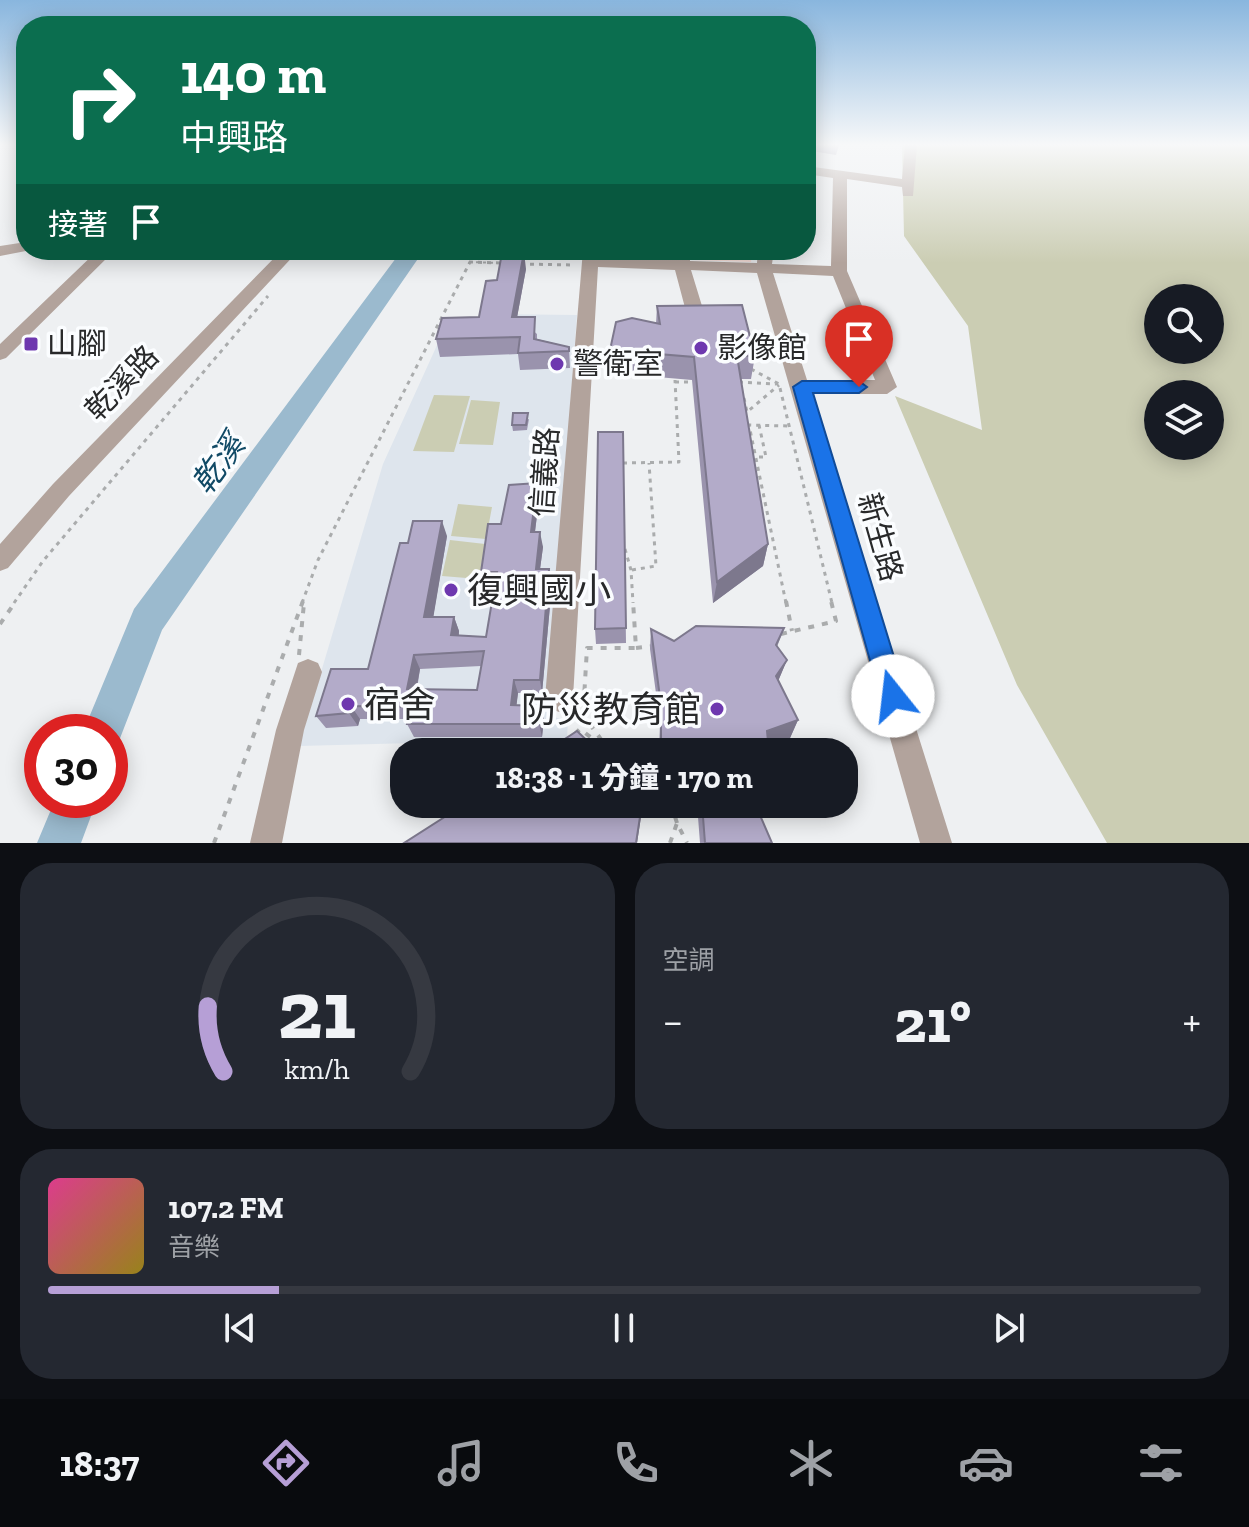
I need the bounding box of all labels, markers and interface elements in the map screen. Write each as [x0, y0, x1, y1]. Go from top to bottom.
text: 140 m [180, 40, 326, 107]
icon: right [48, 48, 152, 152]
text: 中興路 [180, 116, 288, 159]
icon: arrive [124, 200, 168, 244]
text: 接著 [48, 207, 108, 243]
map controls [1144, 284, 1224, 460]
button: search [1144, 284, 1224, 364]
pin [825, 305, 893, 387]
icon: arrive [837, 317, 881, 361]
place label: 山腳 [47, 326, 107, 362]
place label: 影像館 [717, 330, 807, 366]
marker: 山腳 [22, 335, 40, 353]
street label: 乾溪路 [78, 338, 166, 428]
marker: 影像館 [692, 339, 710, 357]
place label: 警衛室 [573, 346, 663, 382]
marker: 警衛室 [548, 355, 566, 373]
button: layers [1144, 380, 1224, 460]
water label: 乾溪 [184, 424, 255, 501]
street label: 信義路 [524, 426, 566, 518]
street label: 新生路 [850, 489, 910, 585]
place label: 復興國小 [467, 569, 611, 612]
marker: 復興國小 [442, 581, 460, 599]
position arrow [851, 654, 935, 738]
place label: 宿舍 [364, 683, 436, 726]
place label: 防災教育館 [521, 688, 701, 731]
marker: 宿舍 [339, 695, 357, 713]
marker: 防災教育館 [708, 700, 726, 718]
speed limit sign: 30 [24, 714, 128, 818]
text: 18:38 · 1 分鐘 · 170 m [495, 760, 753, 796]
text: 空調 [663, 944, 715, 976]
text: 21 [278, 959, 356, 1059]
text: 21° [894, 985, 971, 1057]
text: − [663, 994, 683, 1047]
text: + [1182, 994, 1201, 1047]
text: km/h [285, 1052, 350, 1086]
text: 107.2 FM [168, 1190, 284, 1226]
text: 音樂 [168, 1231, 220, 1263]
icon: previous [218, 1306, 262, 1350]
icon: pause [602, 1306, 646, 1350]
icon: next [987, 1306, 1031, 1350]
icon: directions [258, 1435, 314, 1491]
icon: music [433, 1435, 489, 1491]
icon: phone [608, 1435, 664, 1491]
icon: climate [783, 1435, 839, 1491]
icon: car [958, 1435, 1014, 1491]
icon: filters [1133, 1435, 1189, 1491]
text: 18:37 [60, 1442, 139, 1485]

